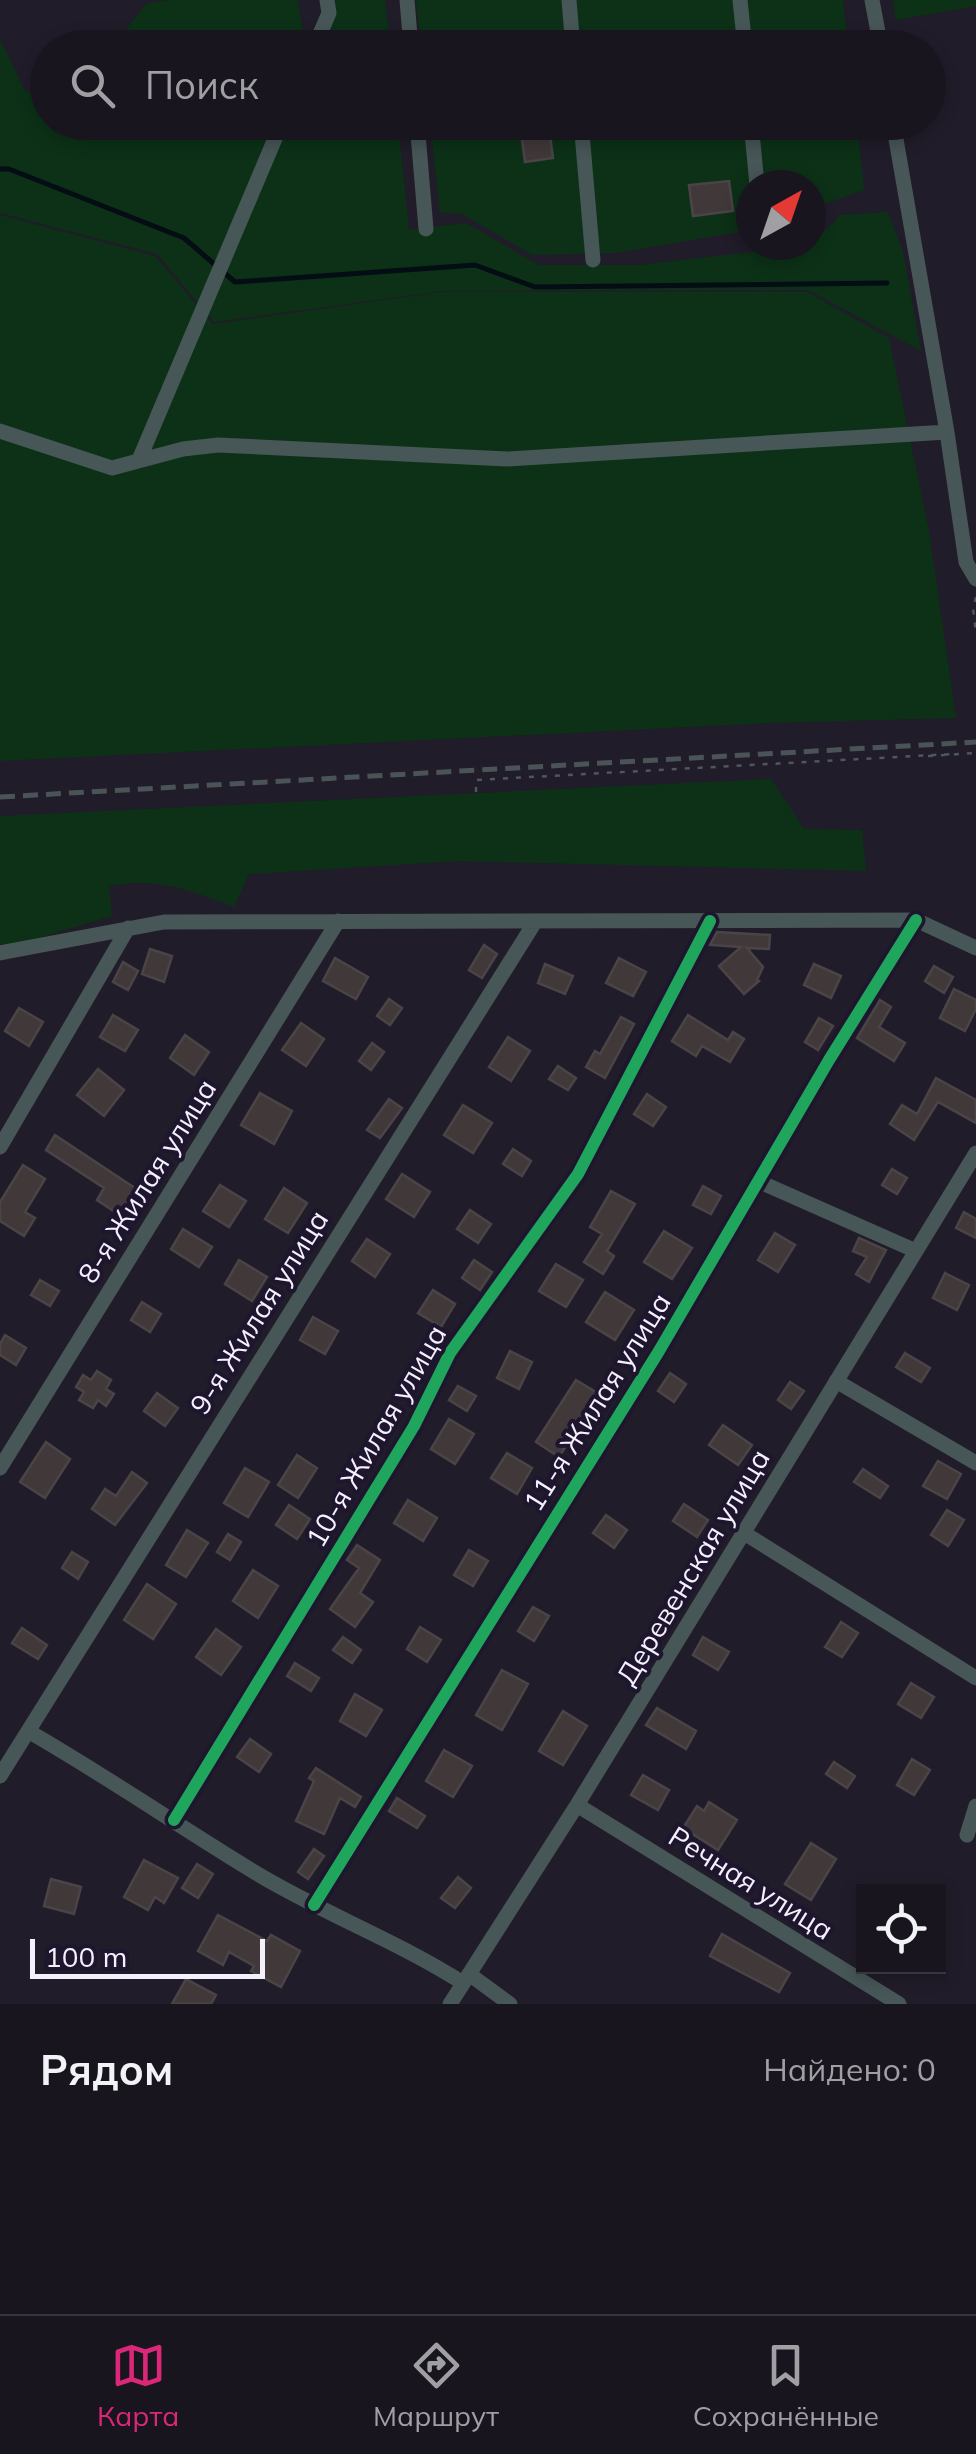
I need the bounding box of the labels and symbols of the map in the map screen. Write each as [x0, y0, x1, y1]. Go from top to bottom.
north arrow [736, 170, 826, 260]
street label: 8-я Жилая улица [70, 1072, 223, 1289]
street label: 9-я Жилая улица [182, 1203, 335, 1420]
street label: 11-я Жилая улица [515, 1286, 678, 1517]
street label: 10-я Жилая улица [298, 1318, 453, 1553]
street label: Деревенская улица [608, 1442, 777, 1691]
street label: Речная улица [663, 1818, 840, 1947]
scale bar [30, 1934, 265, 1978]

